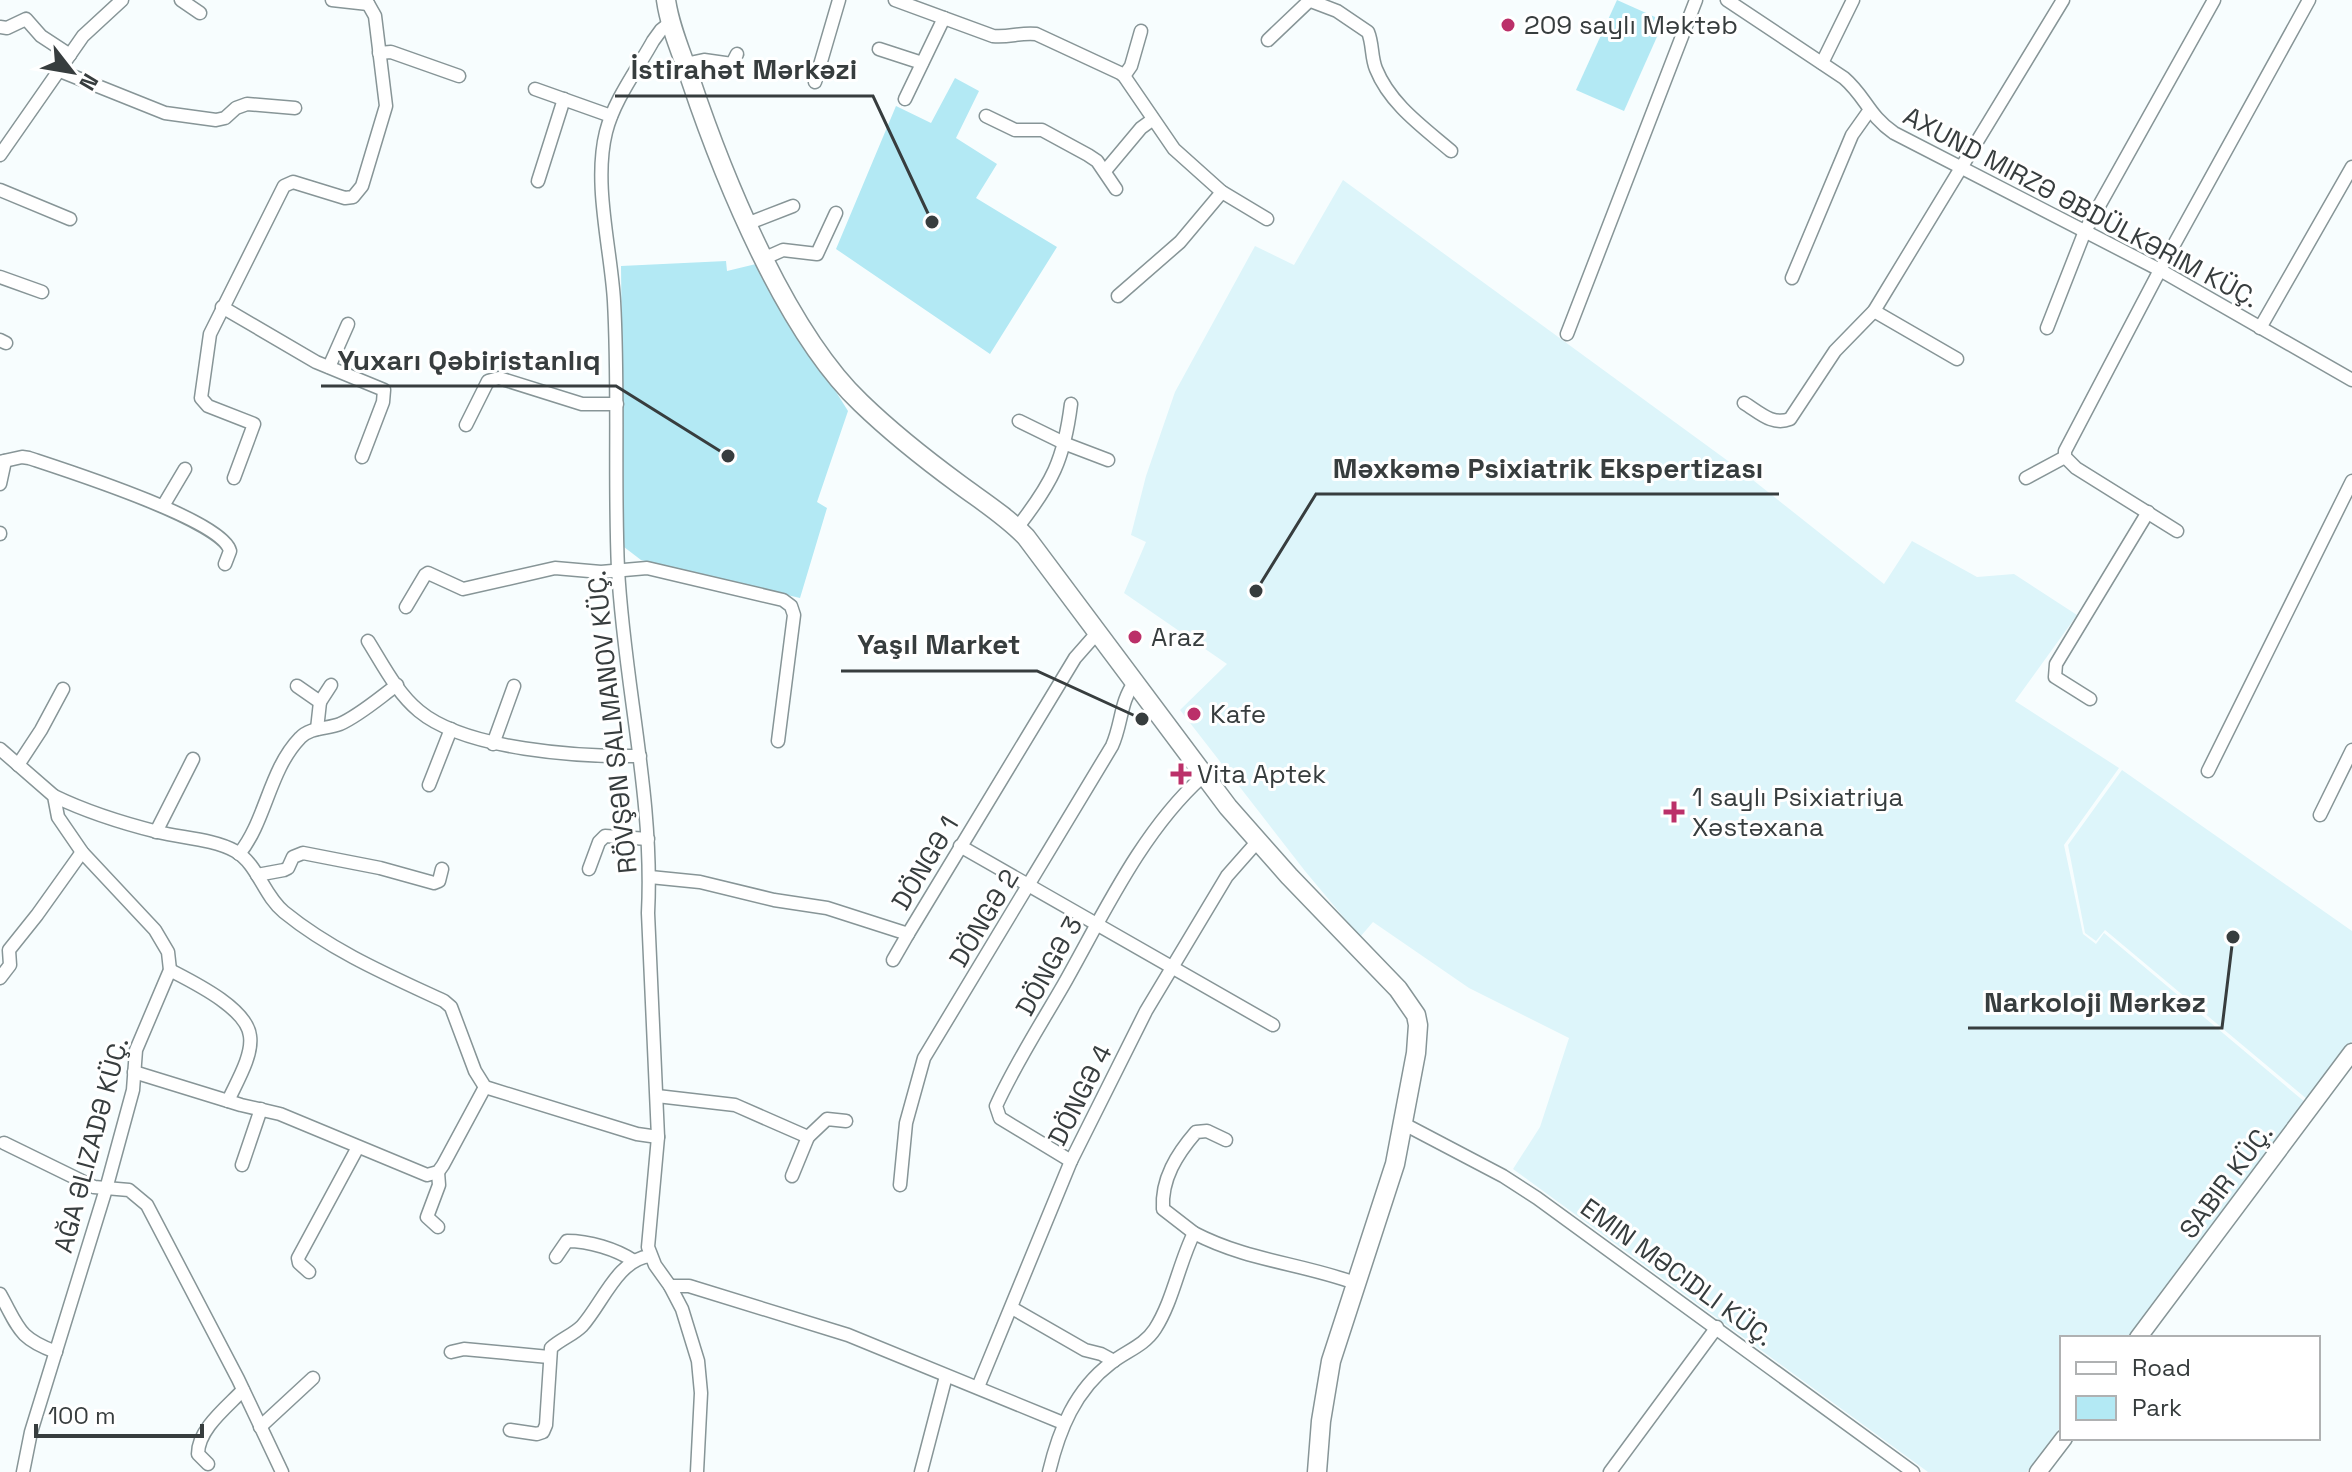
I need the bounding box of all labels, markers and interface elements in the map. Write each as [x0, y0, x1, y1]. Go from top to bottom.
place label: 209 saylı Məktəb [1524, 8, 1738, 42]
marker: 209 saylı Məktəb [1499, 16, 1517, 34]
north arrow [32, 32, 112, 112]
callout: İstirahət Mərkəzi [615, 44, 873, 96]
text: İstirahət Mərkəzi [631, 51, 857, 87]
text: N [73, 69, 105, 96]
street label: AXUND MIRZƏ ƏBDÜLKƏRIM KÜÇ. [1898, 99, 2264, 315]
callout: Yuxarı Qəbiristanlıq [321, 334, 616, 386]
text: Yuxarı Qəbiristanlıq [337, 342, 601, 378]
callout: Məxkəmə Psixiatrik Ekspertizası [1316, 442, 1779, 494]
text: Məxkəmə Psixiatrik Ekspertizası [1333, 450, 1763, 486]
street label: RÖVŞƏN SALMANOV KÜÇ. [579, 569, 645, 875]
callout: Yaşıl Market [841, 619, 1037, 671]
place label: Araz [1151, 620, 1205, 654]
text: Yaşıl Market [857, 626, 1021, 662]
marker: Araz [1126, 628, 1144, 646]
place label: Kafe [1210, 697, 1266, 731]
marker: Kafe [1185, 705, 1203, 723]
place label: Vita Aptek [1197, 757, 1326, 791]
marker: Vita Aptek [1172, 765, 1190, 783]
place label: 1 saylı Psixiatriya Xəstəxana [1692, 780, 1903, 844]
marker: 1 saylı Psixiatriya Xəstəxana [1663, 801, 1685, 823]
street label: DÖNGƏ 1 [884, 810, 966, 916]
street label: DÖNGƏ 2 [942, 863, 1026, 973]
street label: DÖNGƏ 3 [1008, 910, 1090, 1022]
callout: Narkoloji Mərkəz [1968, 976, 2222, 1028]
text: Narkoloji Mərkəz [1984, 984, 2206, 1020]
street label: AĞA ƏLIZADƏ KÜÇ. [46, 1033, 136, 1257]
street label: DÖNGƏ 4 [1040, 1039, 1120, 1151]
street label: SABIR KÜÇ. [2172, 1117, 2280, 1245]
street label: EMIN MƏCIDLI KÜÇ. [1574, 1190, 1780, 1354]
legend [2060, 1336, 2320, 1440]
text: Road [2132, 1352, 2191, 1383]
scale bar [36, 1388, 202, 1438]
text: Park [2132, 1392, 2182, 1423]
text: 100 m [48, 1400, 116, 1431]

